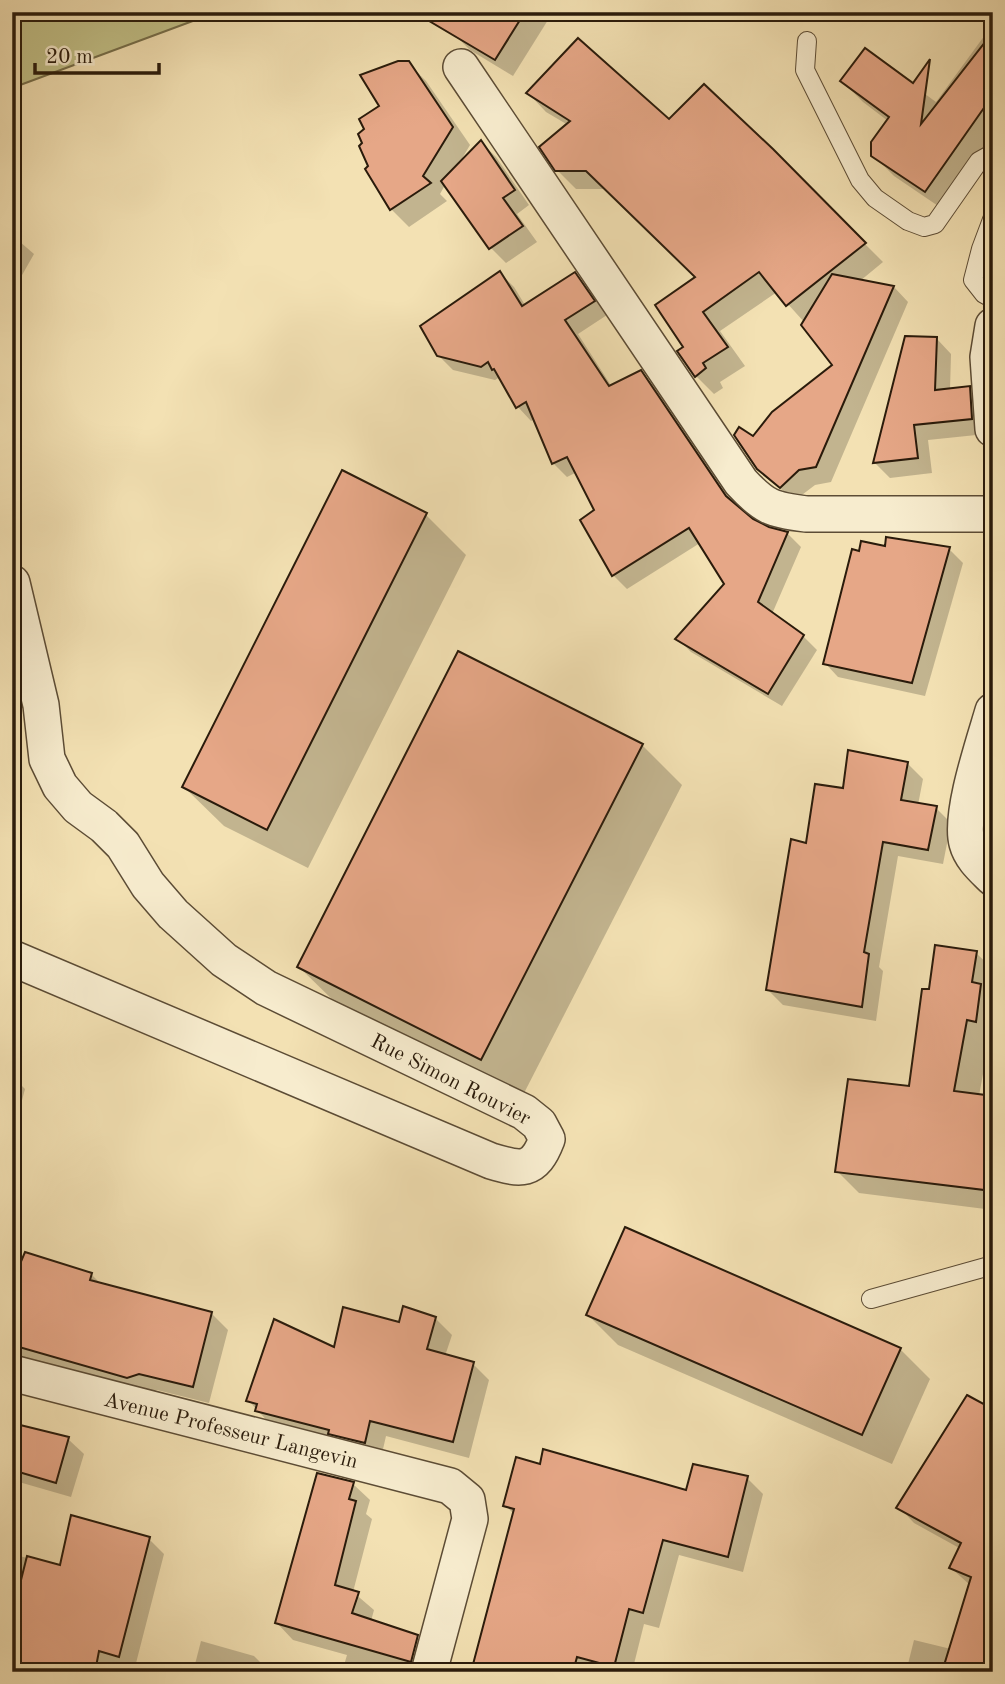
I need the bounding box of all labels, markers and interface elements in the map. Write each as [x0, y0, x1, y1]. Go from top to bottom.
scale bar [35, 32, 159, 76]
text: 20 m [46, 47, 93, 68]
street label: Rue Simon Rouvier [367, 1031, 534, 1130]
street label: Avenue Professeur Langevin [101, 1390, 360, 1473]

